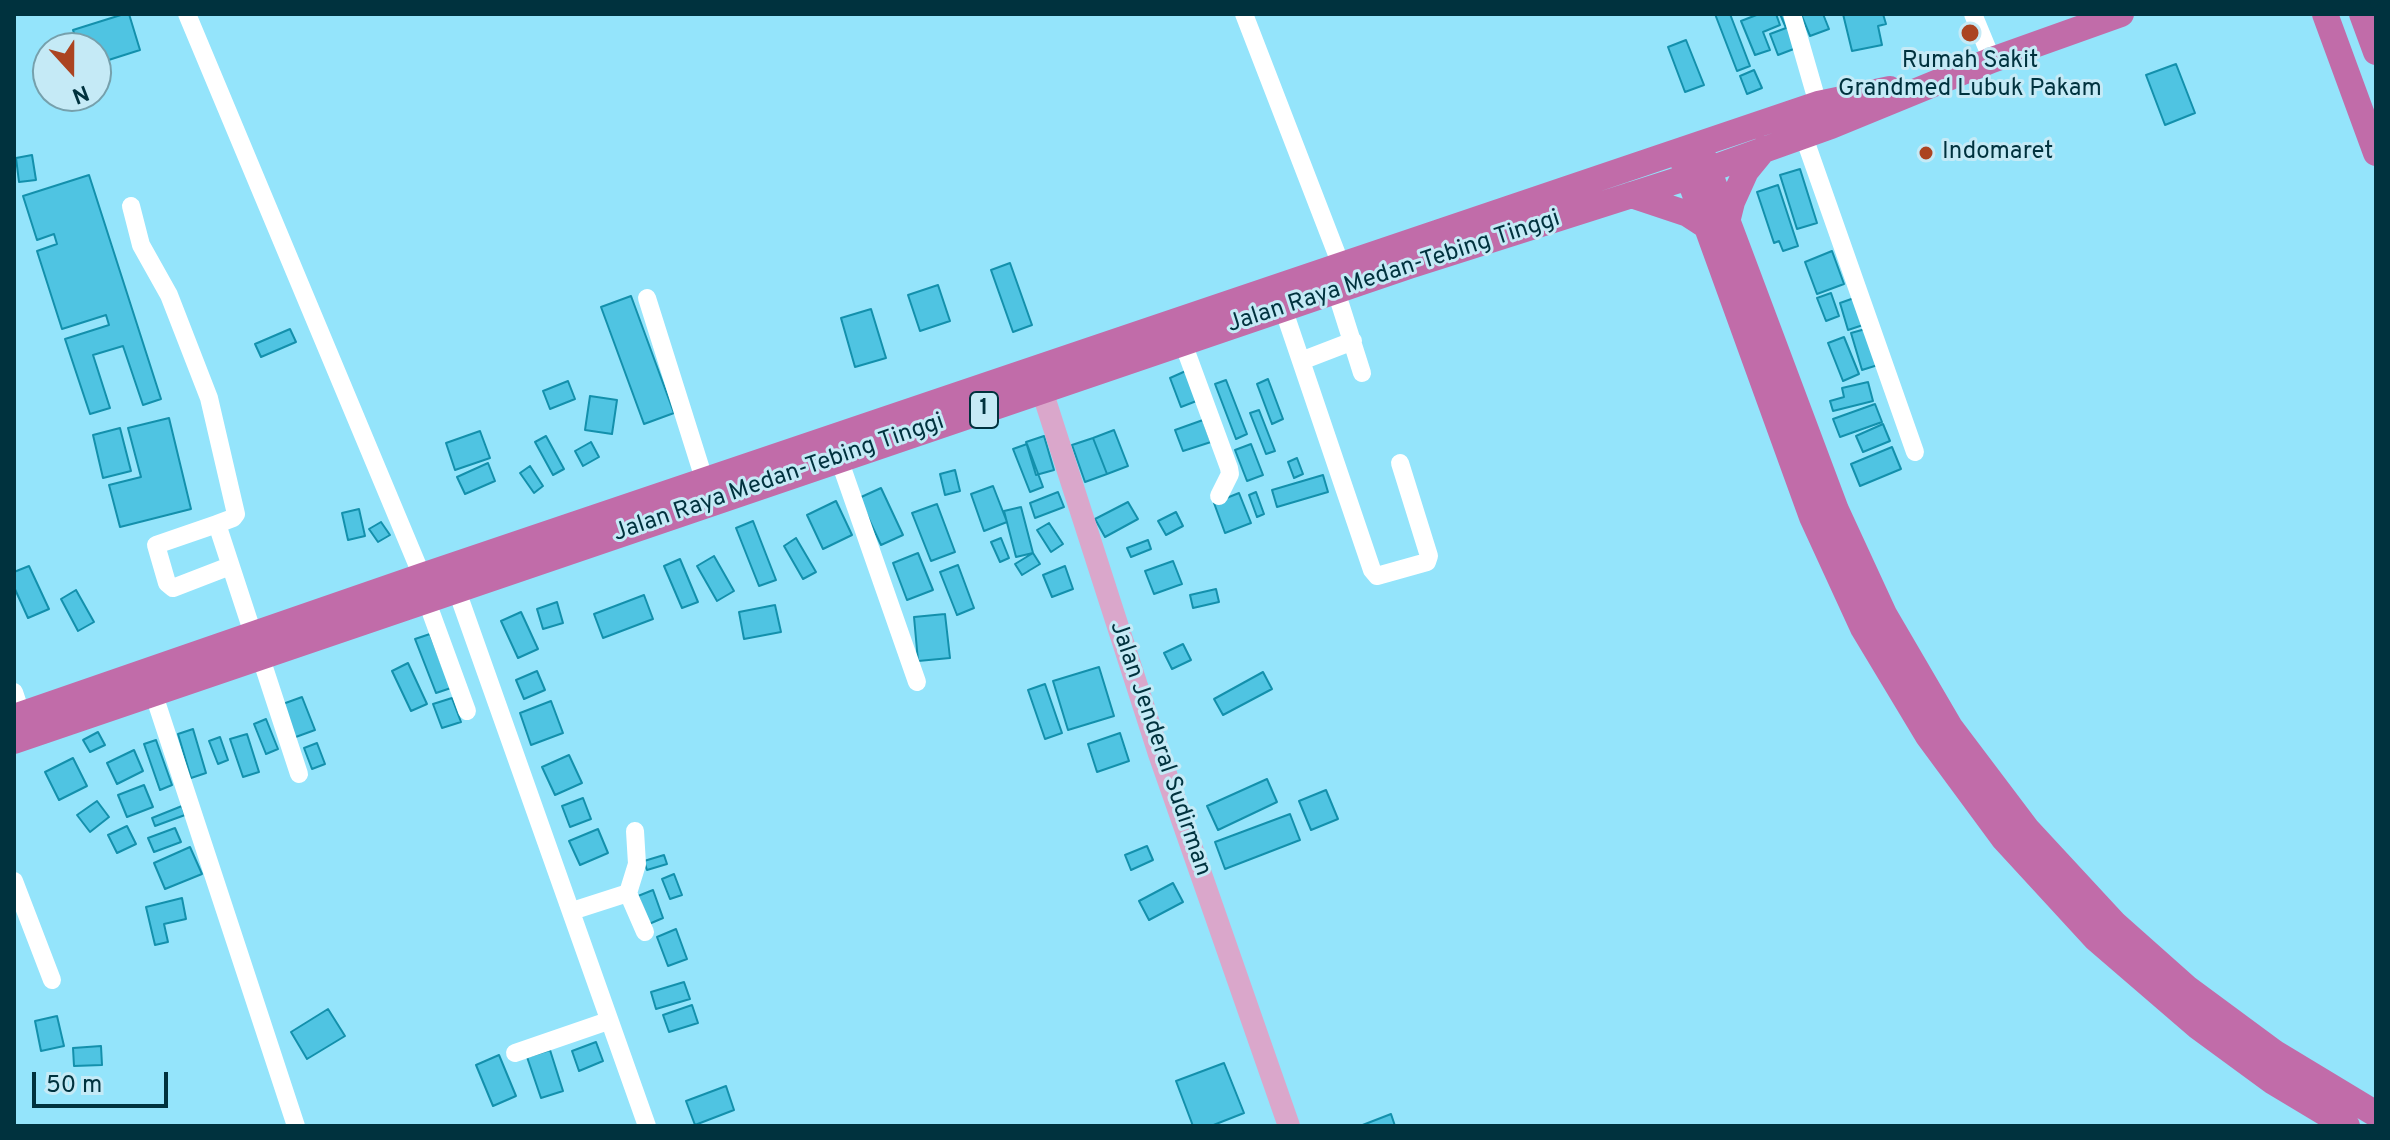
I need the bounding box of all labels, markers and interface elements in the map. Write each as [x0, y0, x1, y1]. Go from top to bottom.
marker: Rumah Sakit Grandmed Lubuk Pakam [1959, 22, 1981, 44]
north arrow [32, 32, 112, 112]
place label: Rumah Sakit Grandmed Lubuk Pakam [1838, 48, 2102, 104]
text: N [68, 78, 92, 108]
place label: Indomaret [1942, 139, 2053, 167]
marker: Indomaret [1917, 144, 1935, 162]
street label: Jalan Raya Medan-Tebing Tinggi [1224, 206, 1564, 340]
road number: 1 [970, 392, 998, 428]
street label: Jalan Raya Medan-Tebing Tinggi [610, 409, 948, 549]
street label: Jalan Jenderal Sudirman [1102, 618, 1216, 880]
scale bar [36, 1056, 172, 1106]
text: 50 m [46, 1071, 102, 1101]

